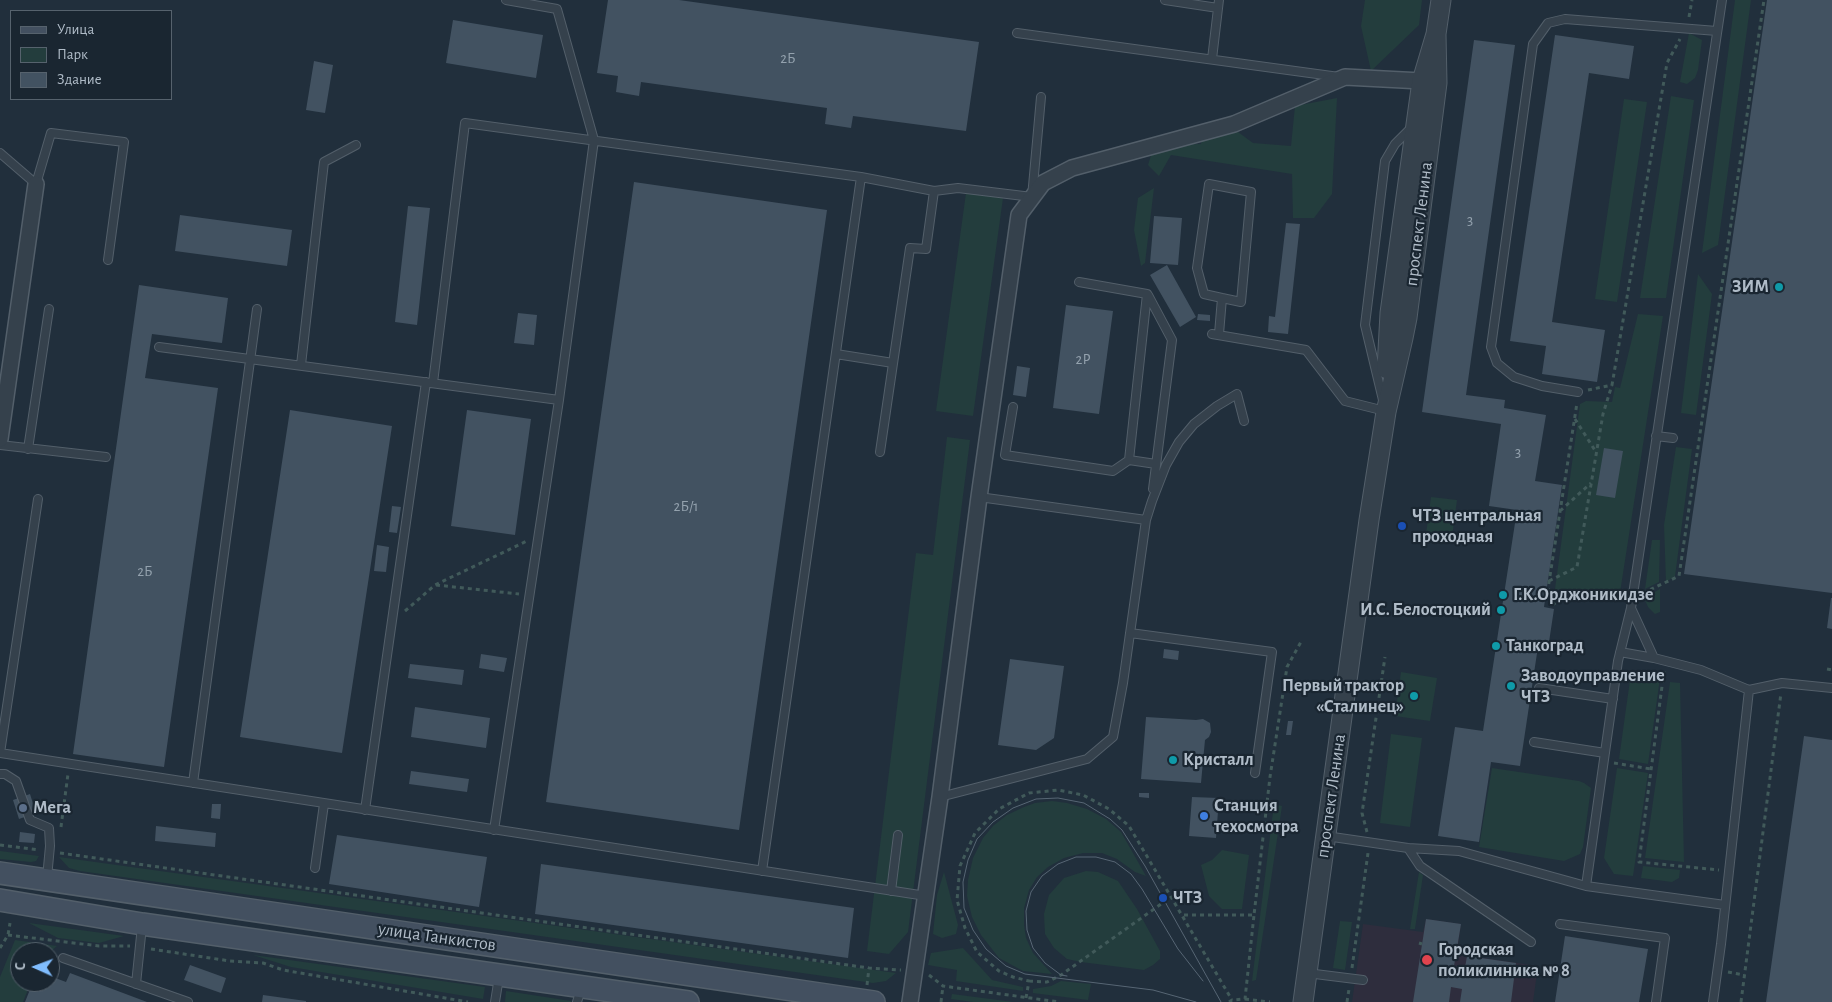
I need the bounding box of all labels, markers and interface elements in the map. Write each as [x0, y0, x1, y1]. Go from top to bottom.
legend [10, 10, 172, 100]
text: Улица [57, 22, 94, 37]
text: Парк [57, 47, 88, 62]
house number: 2Б [780, 49, 796, 67]
text: Здание [57, 72, 102, 87]
street label: проспект Ленина [1401, 161, 1437, 287]
house number: 3 [1467, 211, 1473, 229]
place label: ЗИМ [1732, 276, 1769, 298]
marker: ЗИМ [1773, 281, 1785, 293]
house number: 2Р [1076, 350, 1090, 368]
house number: 3 [1515, 443, 1521, 461]
house number: 2Б/1 [674, 497, 698, 515]
place label: ЧТЗ центральная проходная [1412, 505, 1542, 548]
marker: ЧТЗ центральная проходная [1396, 520, 1408, 532]
house number: 2Б [137, 562, 153, 580]
place label: Г.К.Орджоникидзе [1513, 584, 1653, 606]
marker: Г.К.Орджоникидзе [1497, 589, 1509, 601]
place label: И.С. Белостоцкий [1360, 599, 1491, 621]
marker: И.С. Белостоцкий [1495, 604, 1507, 616]
place label: Танкоград [1506, 635, 1584, 657]
marker: Танкоград [1490, 640, 1502, 652]
place label: Заводоуправление ЧТЗ [1521, 665, 1665, 708]
place label: Первый трактор «Сталинец» [1282, 675, 1404, 718]
marker: Заводоуправление ЧТЗ [1505, 680, 1517, 692]
marker: Первый трактор «Сталинец» [1408, 690, 1420, 702]
street label: проспект Ленина [1312, 733, 1350, 859]
place label: Кристалл [1183, 749, 1254, 771]
marker: Кристалл [1167, 754, 1179, 766]
place label: Станция техосмотра [1214, 795, 1299, 838]
place label: Мега [33, 797, 71, 819]
marker: Мега [17, 802, 29, 814]
marker: Станция техосмотра [1198, 810, 1210, 822]
place label: ЧТЗ [1173, 887, 1202, 909]
marker: ЧТЗ [1157, 892, 1169, 904]
street label: улица Танкистов [377, 918, 497, 956]
place label: Городская поликлиника № 8 [1438, 939, 1570, 982]
north arrow [10, 942, 60, 992]
marker: Городская поликлиника № 8 [1420, 953, 1434, 967]
text: С [14, 962, 28, 971]

